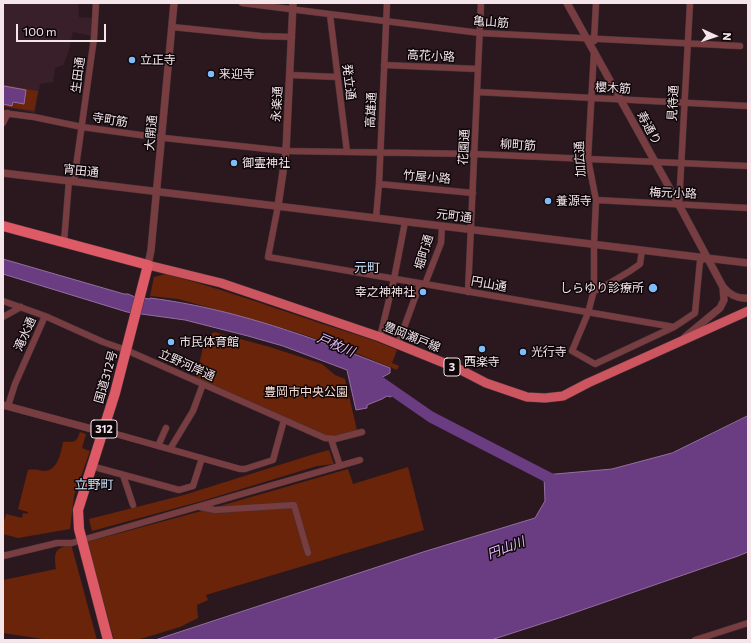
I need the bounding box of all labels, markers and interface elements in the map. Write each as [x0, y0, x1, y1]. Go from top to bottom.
street label: 亀山筋 [473, 14, 509, 30]
scale bar [18, 16, 108, 42]
north arrow [695, 16, 735, 56]
text: 100 m [23, 24, 57, 38]
text: N [721, 32, 734, 41]
street label: 高花小路 [407, 48, 455, 64]
place label: 立正寺 [140, 53, 176, 67]
marker: 立正寺 [127, 55, 137, 65]
street label: 生田通 [68, 56, 88, 94]
street label: 発立通 [340, 63, 358, 101]
place label: 来迎寺 [219, 67, 255, 81]
marker: 来迎寺 [206, 69, 216, 79]
street label: 櫻木筋 [595, 80, 631, 96]
street label: 見待通 [665, 85, 681, 121]
street label: 永楽通 [269, 86, 285, 122]
street label: 高雄通 [363, 92, 379, 128]
street label: 寿通り [634, 109, 664, 147]
street label: 寺町筋 [91, 110, 129, 130]
street label: 大開通 [142, 114, 160, 152]
street label: 花園通 [456, 129, 472, 165]
street label: 柳町筋 [500, 137, 536, 153]
street label: 加広通 [572, 141, 588, 177]
place label: 御霊神社 [242, 156, 290, 170]
marker: 御霊神社 [229, 158, 239, 168]
street label: 宵田通 [62, 162, 100, 180]
street label: 竹屋小路 [402, 168, 452, 186]
street label: 梅元小路 [649, 185, 697, 201]
place label: 養源寺 [556, 194, 592, 208]
marker: 養源寺 [543, 196, 553, 206]
street label: 元町通 [435, 207, 473, 225]
street label: 堀町通 [412, 233, 436, 271]
district label: 元町 [354, 260, 380, 276]
street label: 円山通 [470, 274, 508, 294]
place label: しらゆり診療所 [560, 281, 644, 295]
marker: しらゆり診療所 [647, 282, 659, 294]
place label: 幸之神神社 [355, 285, 415, 299]
marker: 幸之神神社 [418, 287, 428, 297]
street label: 滝水通 [11, 315, 39, 353]
street label: 豊岡瀬戸線 [381, 319, 443, 355]
water label: 戸枚川 [315, 330, 357, 360]
place label: 市民体育館 [179, 335, 239, 349]
marker: 市民体育館 [166, 337, 176, 347]
marker: 西楽寺 [477, 344, 487, 354]
place label: 光行寺 [531, 345, 567, 359]
street label: 立野河岸通 [157, 346, 217, 384]
marker: 光行寺 [518, 347, 528, 357]
street label: 国道312号 [92, 349, 120, 405]
place label: 西楽寺 [464, 355, 500, 369]
road number: 3 [444, 358, 460, 376]
park label: 豊岡市中央公園 [264, 385, 348, 399]
road number: 312 [91, 420, 117, 438]
district label: 立野町 [75, 477, 113, 493]
water label: 円山川 [485, 534, 527, 562]

